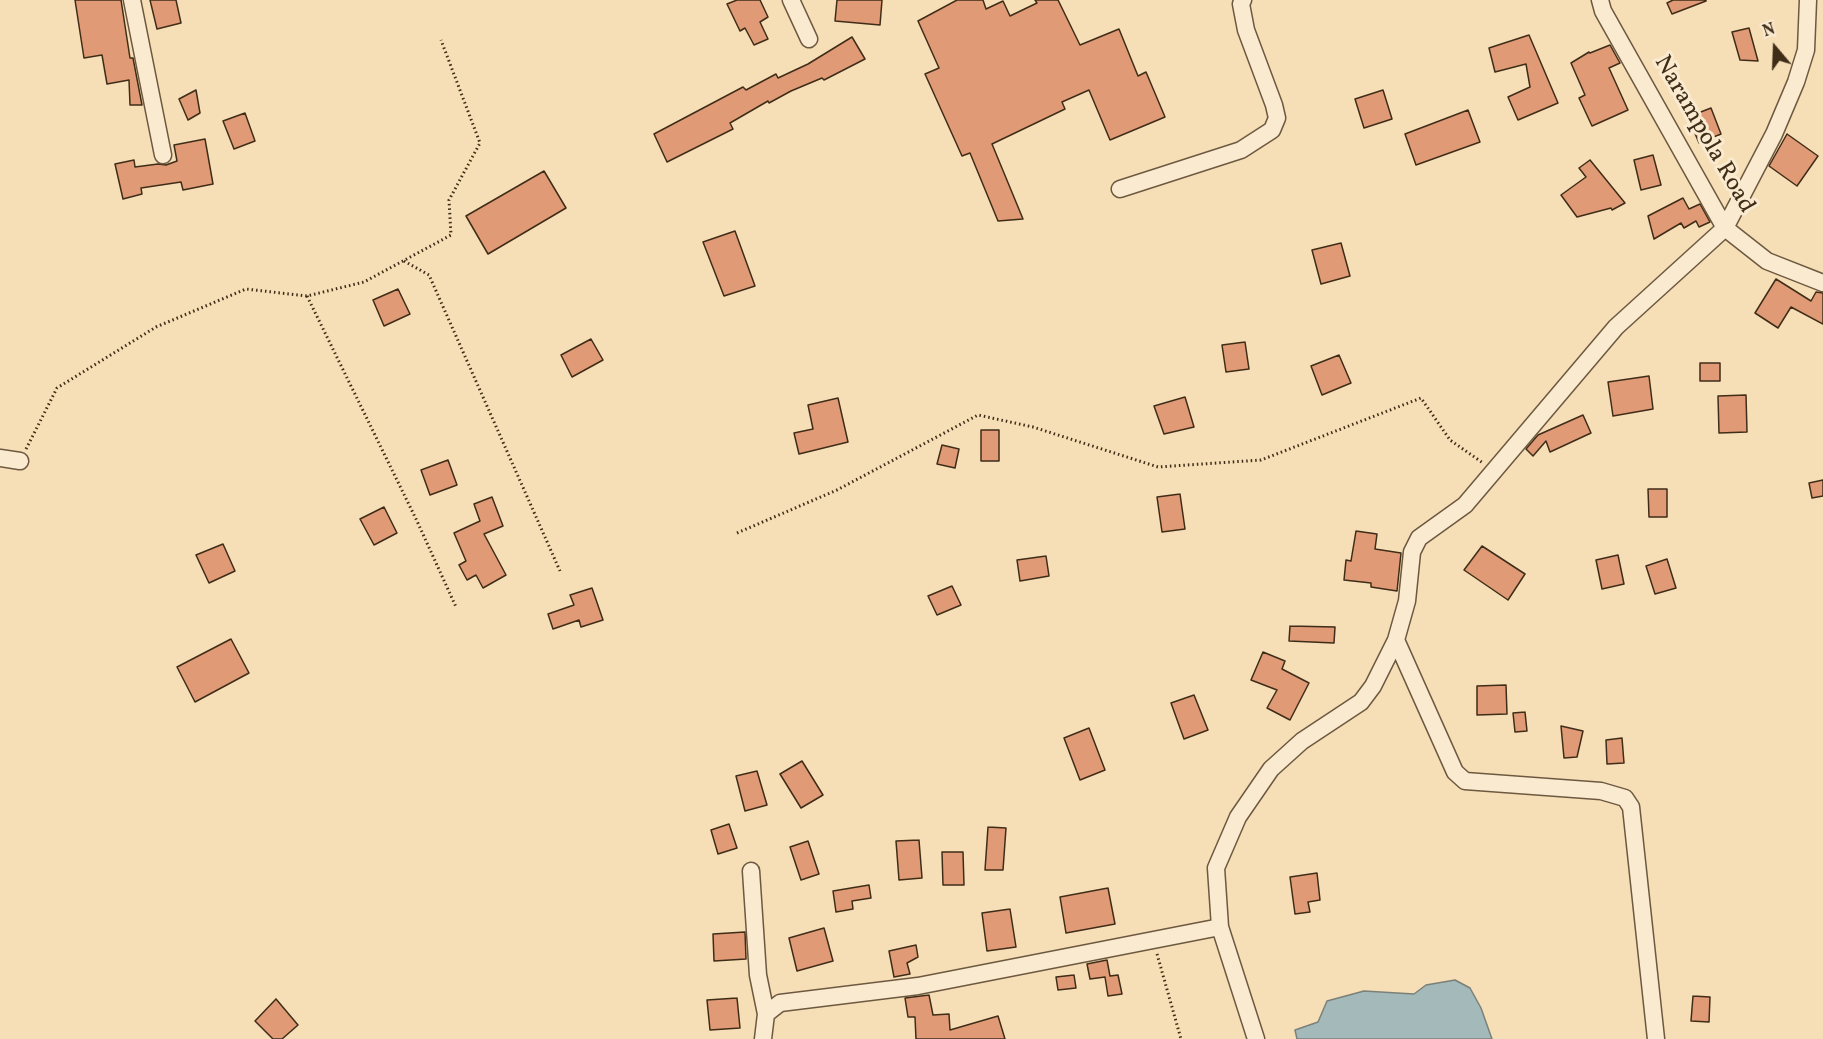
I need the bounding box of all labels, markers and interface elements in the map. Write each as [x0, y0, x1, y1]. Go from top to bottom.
north arrow [1745, 18, 1805, 78]
text: N [1760, 19, 1778, 43]
street label: Narampola Road [1646, 51, 1760, 219]

